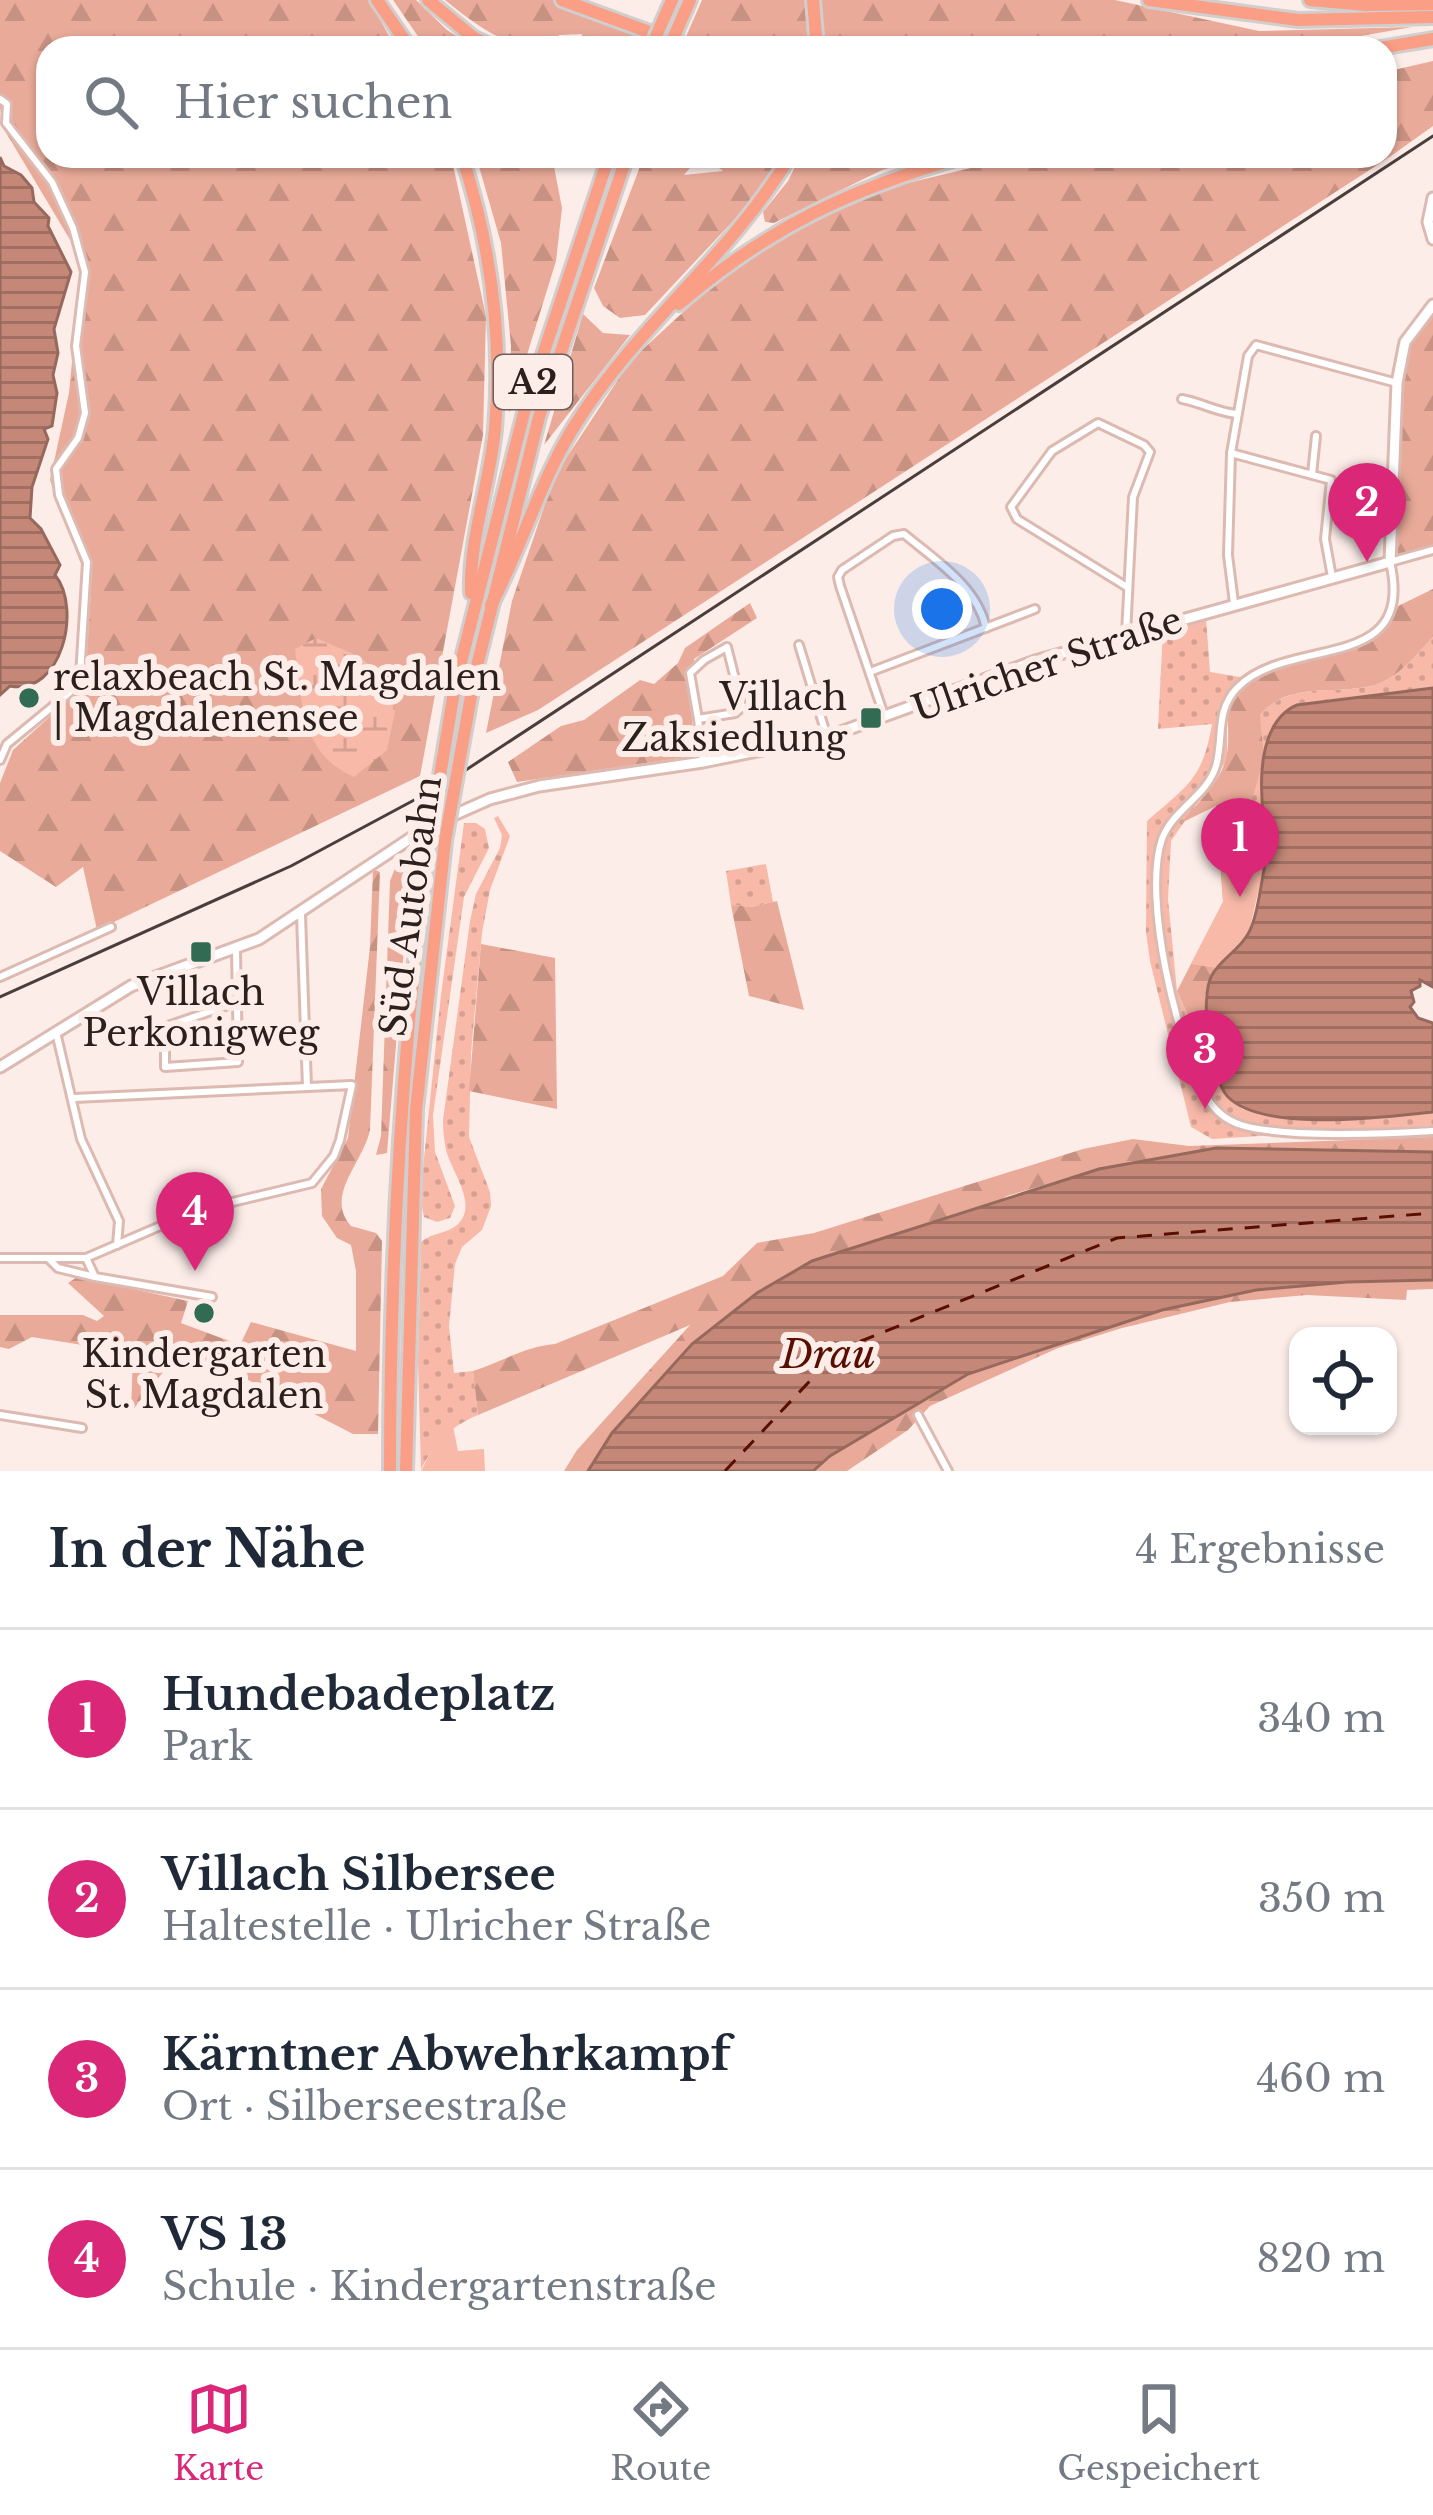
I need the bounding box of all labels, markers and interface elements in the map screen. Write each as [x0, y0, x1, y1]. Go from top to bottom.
search box [36, 36, 1397, 168]
icon: search [78, 69, 144, 135]
text: Hier suchen [174, 74, 452, 130]
road number: A2 [494, 355, 572, 409]
pin: 2 [1328, 463, 1406, 562]
your location [912, 579, 972, 639]
street label: Ulricher Straße [906, 597, 1188, 732]
place label: relaxbeach St. Magdalen | Magdalenensee [53, 655, 501, 741]
place label: Villach Zaksiedlung [621, 675, 847, 761]
marker: relaxbeach St. Magdalen | Magdalenensee [16, 685, 42, 711]
marker: Villach Zaksiedlung [858, 705, 884, 731]
street label: Süd Autobahn [370, 773, 451, 1039]
pin: 1 [1201, 798, 1279, 897]
marker: Villach Perkonigweg [188, 939, 214, 965]
place label: Villach Perkonigweg [83, 970, 320, 1056]
pin: 3 [1166, 1010, 1244, 1109]
pin: 4 [156, 1172, 234, 1271]
marker: Kindergarten St. Magdalen [191, 1300, 217, 1326]
map controls [1289, 1327, 1397, 1435]
button: locate [1289, 1327, 1397, 1435]
water label: Drau [778, 1330, 876, 1379]
place label: Kindergarten St. Magdalen [82, 1332, 326, 1418]
text: In der Nähe [48, 1518, 366, 1581]
text: 4 Ergebnisse [1135, 1525, 1385, 1574]
text: Hundebadeplatz [162, 1666, 555, 1722]
text: 1 [78, 1694, 96, 1743]
text: 340 m [1257, 1694, 1385, 1743]
text: Park [162, 1722, 253, 1771]
text: Villach Silbersee [162, 1846, 556, 1902]
text: 2 [74, 1874, 100, 1923]
text: 350 m [1258, 1874, 1385, 1923]
text: Haltestelle · Ulricher Straße [162, 1902, 711, 1951]
text: Kärntner Abwehrkampf [162, 2026, 731, 2082]
text: 3 [75, 2054, 99, 2103]
text: 460 m [1256, 2054, 1385, 2103]
text: Ort · Silberseestraße [162, 2082, 567, 2131]
text: VS 13 [162, 2206, 288, 2262]
text: 4 [74, 2234, 100, 2283]
text: 820 m [1256, 2234, 1385, 2283]
text: Schule · Kindergartenstraße [162, 2262, 717, 2311]
tab: Karte [173, 2376, 264, 2489]
tab: Route [610, 2376, 711, 2489]
tab: Gespeichert [1057, 2376, 1260, 2489]

